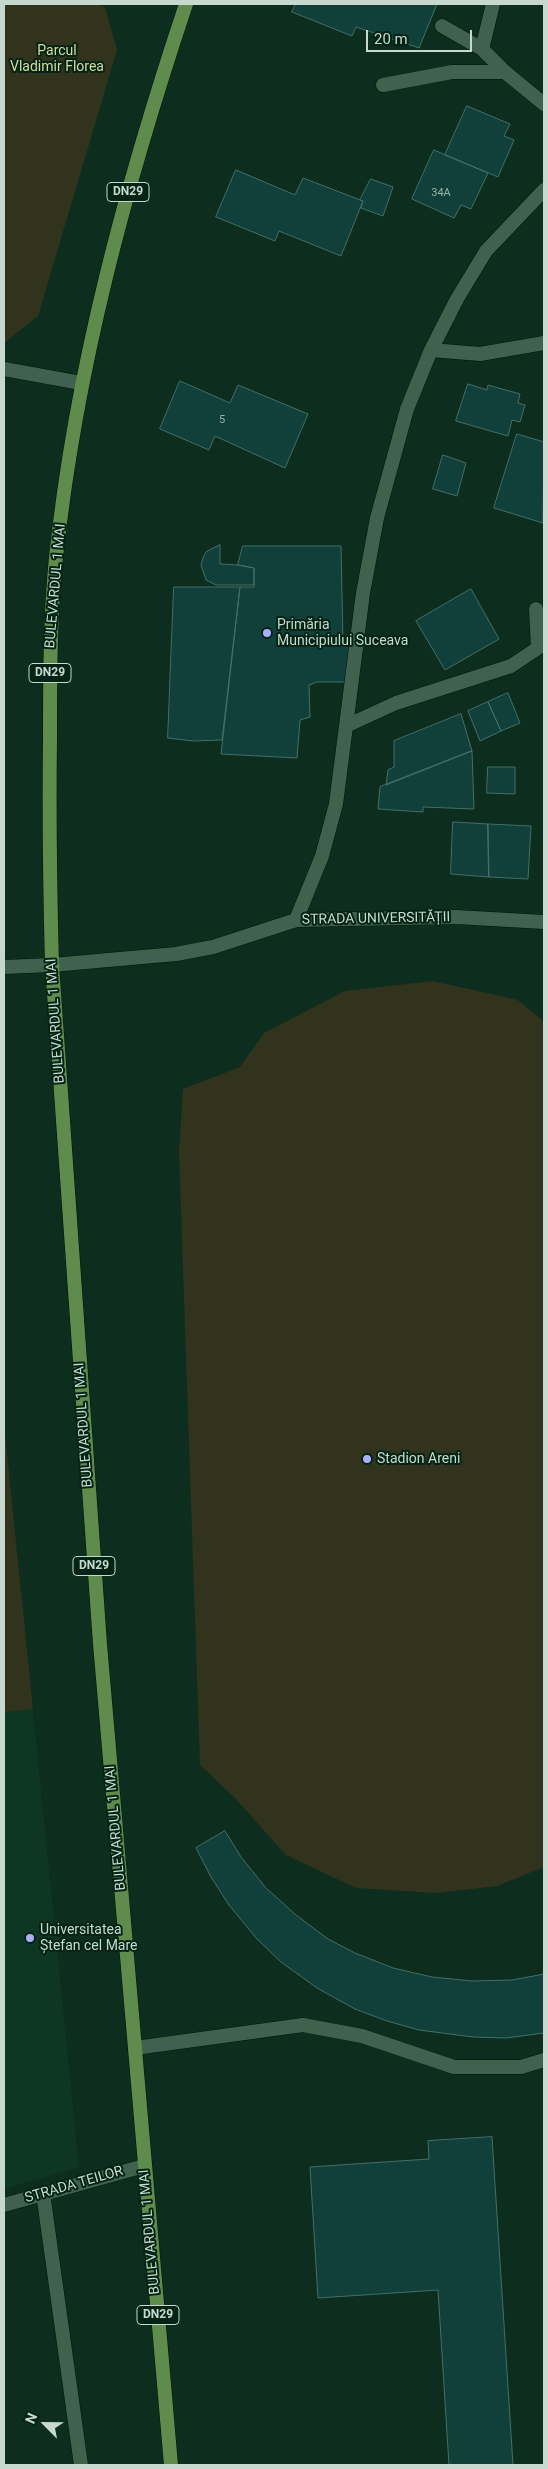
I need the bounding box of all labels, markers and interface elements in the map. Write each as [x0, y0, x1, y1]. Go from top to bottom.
scale bar [368, 20, 474, 52]
text: 20 m [374, 30, 408, 48]
park label: Parcul Vladimir Florea [10, 43, 104, 75]
road number: DN29 [107, 182, 149, 202]
house number: 34A [431, 186, 451, 200]
house number: 5 [219, 413, 225, 427]
street label: BULEVARDUL 1 MAI [42, 523, 70, 649]
place label: Primăria Municipiului Suceava [277, 617, 408, 650]
marker: Primăria Municipiului Suceava [261, 627, 273, 639]
road number: DN29 [29, 664, 71, 682]
street label: STRADA UNIVERSITĂȚII [302, 909, 450, 929]
street label: BULEVARDUL 1 MAI [43, 958, 69, 1084]
street label: BULEVARDUL 1 MAI [71, 1362, 97, 1488]
place label: Stadion Areni [377, 1451, 460, 1467]
marker: Stadion Areni [361, 1453, 373, 1465]
road number: DN29 [73, 1556, 115, 1575]
street label: BULEVARDUL 1 MAI [102, 1765, 130, 1891]
place label: Universitatea Ștefan cel Mare [40, 1922, 138, 1954]
marker: Universitatea Ștefan cel Mare [24, 1932, 36, 1944]
street label: STRADA TEILOR [23, 2163, 125, 2207]
street label: BULEVARDUL 1 MAI [136, 2169, 164, 2295]
road number: DN29 [137, 2306, 179, 2324]
north arrow [20, 2399, 70, 2449]
text: N [22, 2410, 40, 2426]

